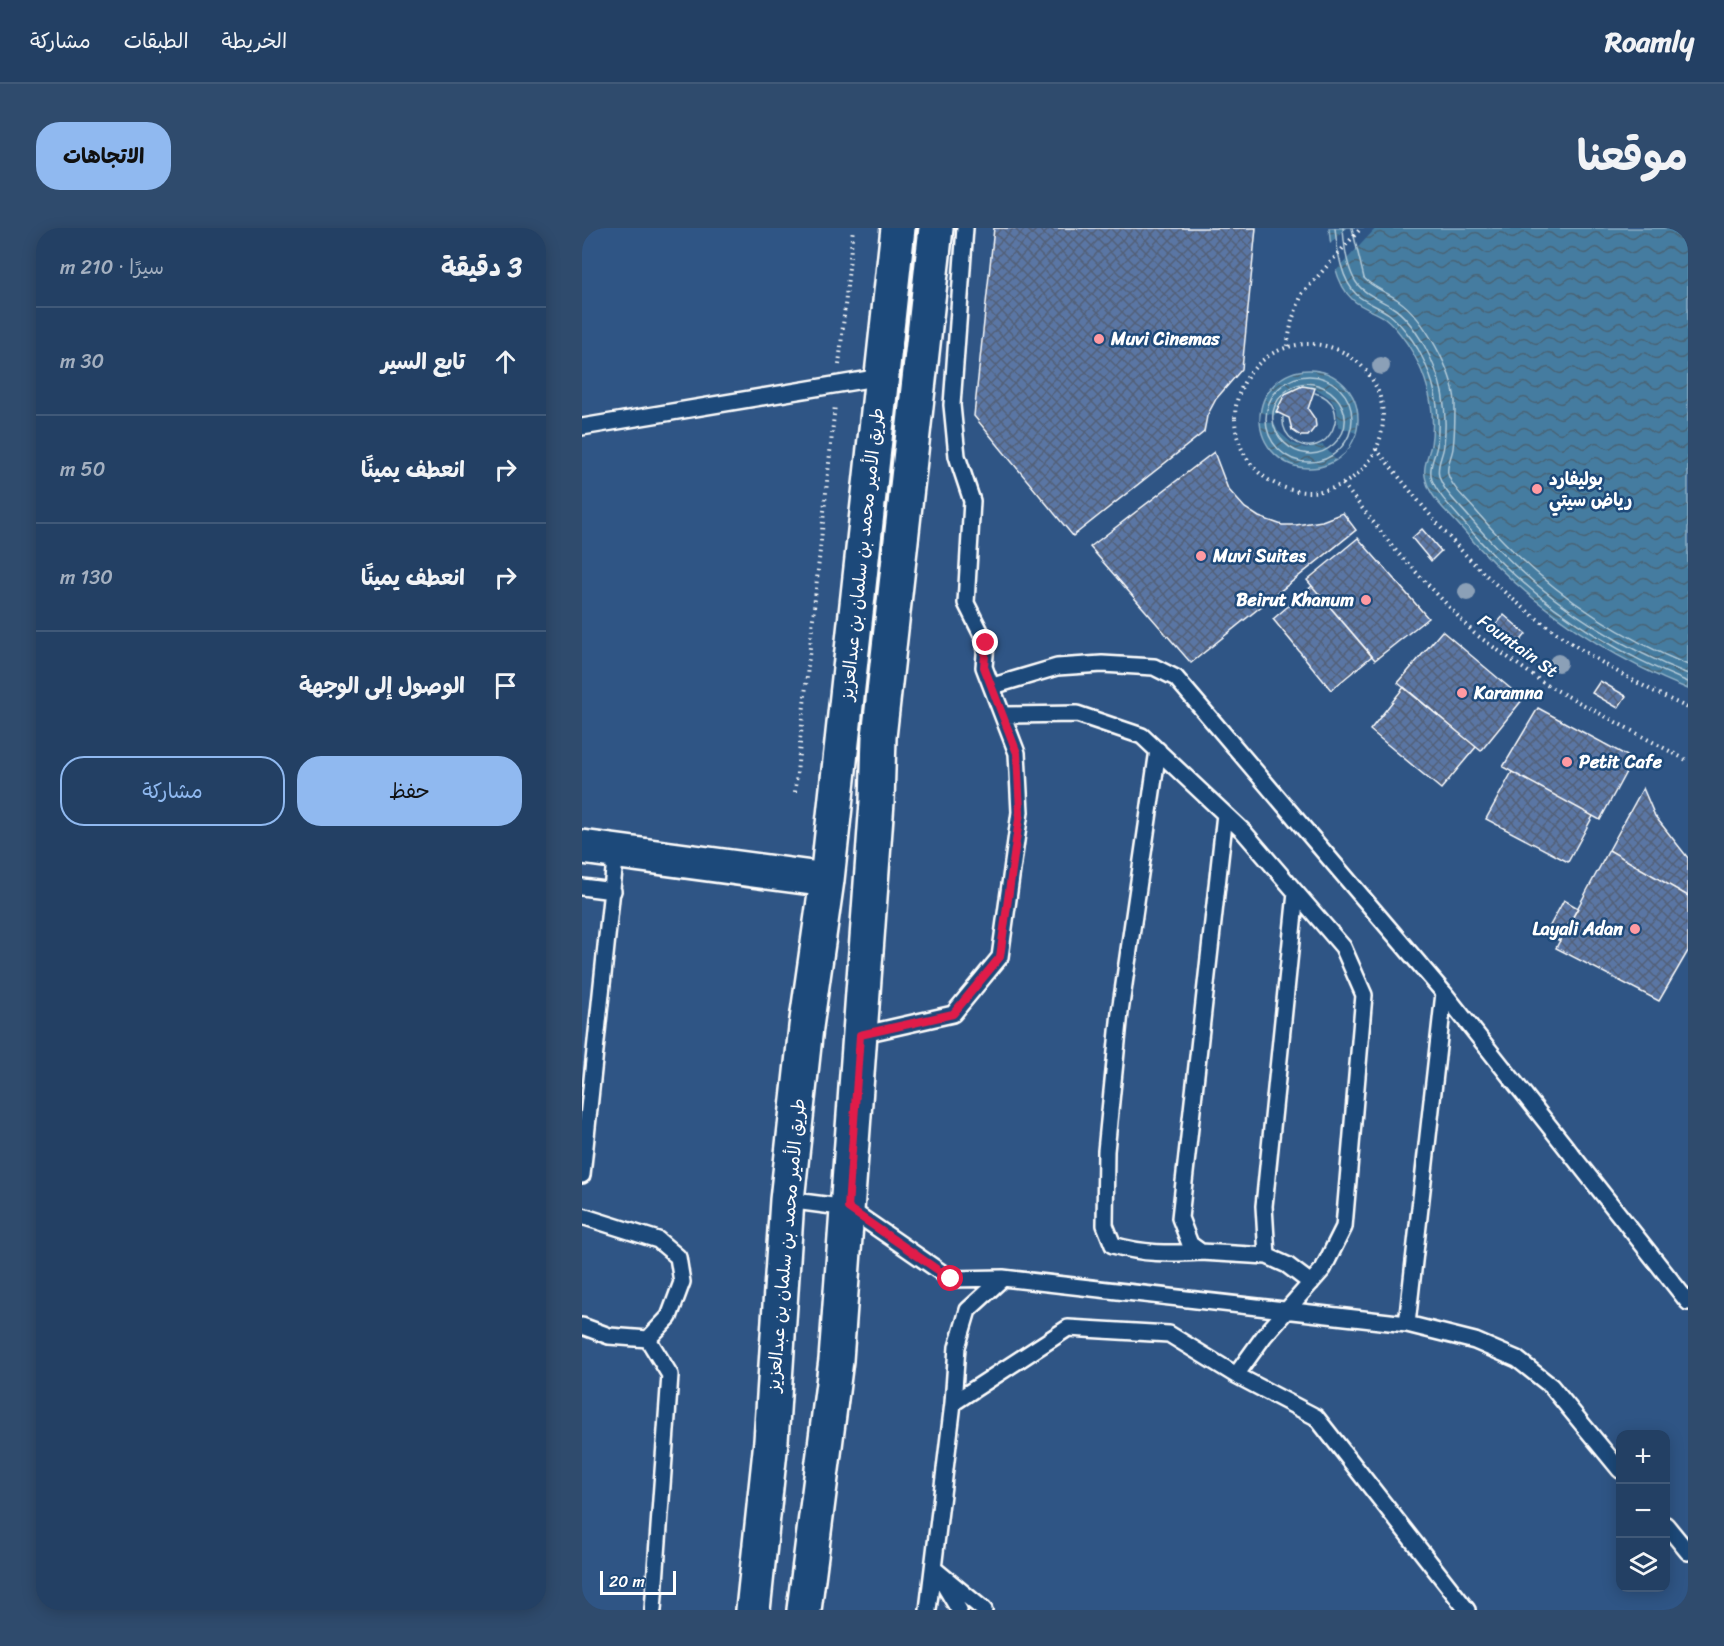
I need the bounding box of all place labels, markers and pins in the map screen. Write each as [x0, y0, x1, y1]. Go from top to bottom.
place label: Muvi Cinemas [1110, 323, 1220, 355]
marker: Muvi Cinemas [1092, 332, 1106, 346]
place label: بوليفارد رياض سيتي [1549, 463, 1632, 516]
marker: بوليفارد رياض سيتي [1530, 482, 1544, 496]
place label: Muvi Suites [1212, 540, 1306, 572]
marker: Muvi Suites [1194, 549, 1208, 563]
place label: Beirut Khanum [1236, 584, 1354, 616]
marker: Beirut Khanum [1359, 593, 1373, 607]
place label: Karamna [1473, 677, 1544, 709]
marker: Karamna [1455, 686, 1469, 700]
place label: Petit Cafe [1579, 746, 1663, 778]
marker: Petit Cafe [1560, 755, 1574, 769]
place label: Layali Adan [1532, 913, 1623, 945]
marker: Layali Adan [1628, 922, 1642, 936]

